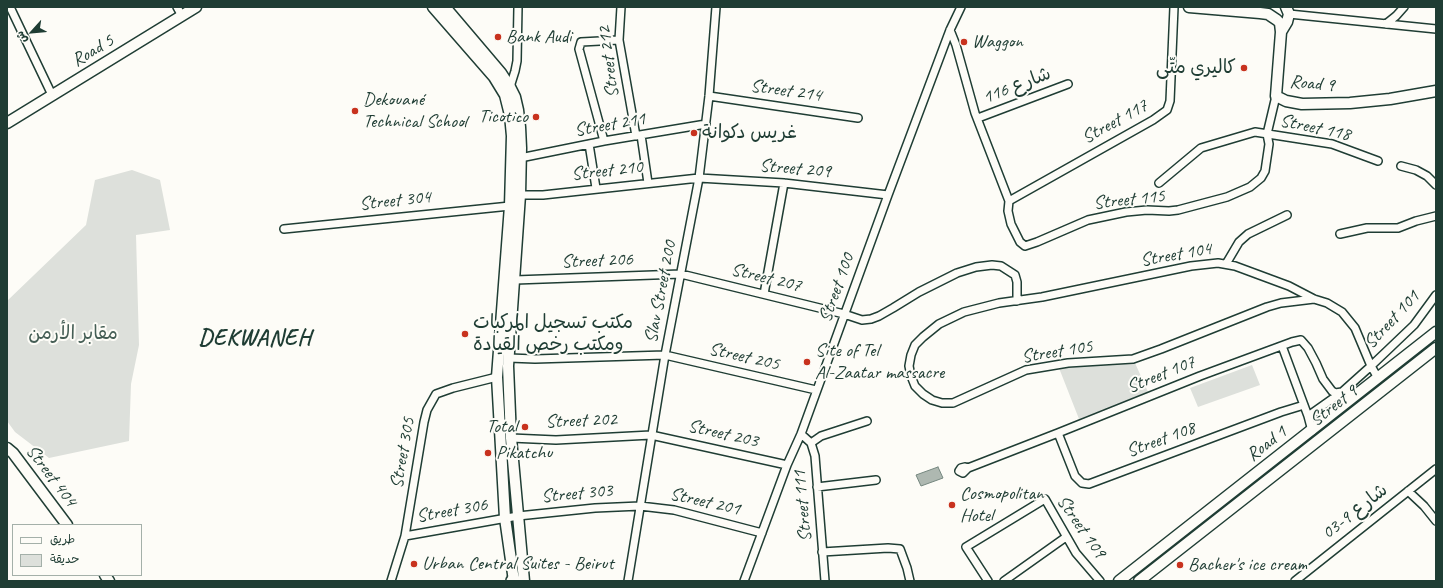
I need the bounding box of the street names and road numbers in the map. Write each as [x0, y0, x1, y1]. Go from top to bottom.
street label: Street 212 [593, 25, 625, 99]
street label: Road 5 [68, 30, 118, 72]
street label: شارع 116 [980, 63, 1054, 109]
street label: Road 9 [1289, 71, 1335, 97]
street label: Street 214 [749, 75, 823, 107]
street label: Street 117 [1078, 95, 1152, 149]
street label: Street 211 [573, 108, 647, 142]
street label: Street 118 [1278, 109, 1352, 147]
street label: Street 209 [758, 155, 832, 183]
street label: Street 210 [570, 156, 644, 186]
street label: Street 115 [1092, 185, 1166, 215]
street label: Street 304 [358, 186, 432, 216]
street label: Street 104 [1139, 238, 1213, 272]
street label: Slav Street 200 [640, 239, 682, 345]
street label: Street 206 [561, 248, 633, 274]
street label: Street 100 [814, 250, 860, 326]
street label: Street 207 [728, 258, 804, 298]
street label: Street 101 [1359, 286, 1425, 354]
street label: Street 105 [1020, 335, 1094, 369]
street label: Street 205 [707, 338, 781, 376]
street label: Street 107 [1124, 351, 1198, 399]
street label: Street 9 [1305, 380, 1363, 432]
street label: Street 202 [545, 408, 617, 434]
street label: Street 203 [686, 415, 760, 453]
street label: Street 305 [386, 416, 420, 490]
street label: Street 108 [1123, 417, 1199, 463]
street label: Road 1 [1242, 421, 1292, 467]
street label: Street 404 [20, 441, 82, 511]
street label: Street 111 [789, 469, 817, 543]
street label: شارع 9-03 [1317, 479, 1393, 545]
street label: Street 303 [540, 480, 614, 508]
street label: Street 201 [668, 483, 742, 521]
street label: Street 109 [1051, 491, 1111, 563]
street label: Street 306 [415, 494, 489, 528]

